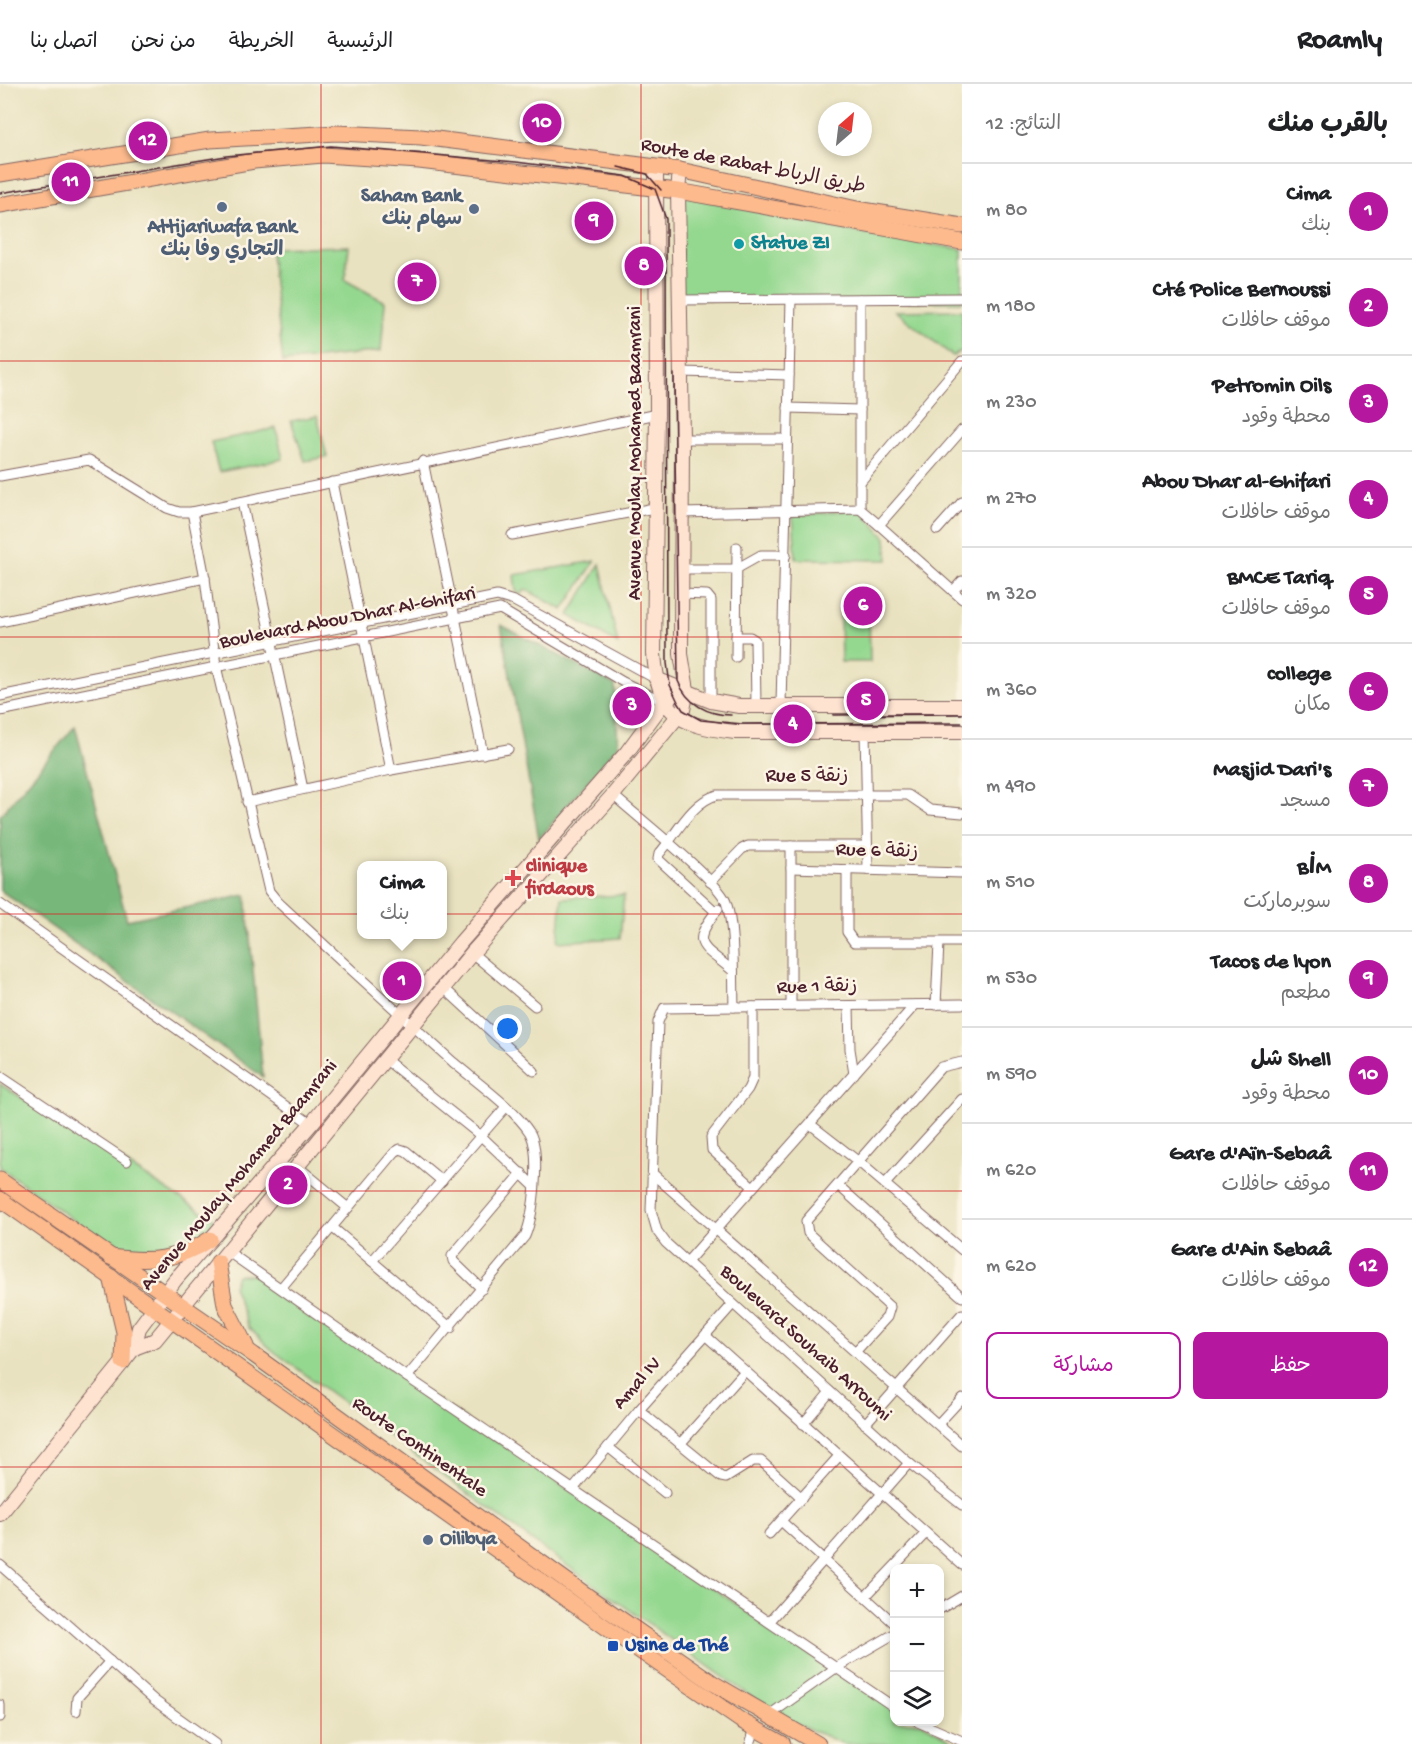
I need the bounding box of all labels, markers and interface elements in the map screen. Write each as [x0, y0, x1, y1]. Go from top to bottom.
text: Roamly [1297, 25, 1382, 58]
text: اتصل بنا [30, 31, 98, 56]
text: من نحن [131, 31, 196, 56]
text: الخريطة [229, 31, 294, 56]
text: الرئيسية [327, 31, 393, 56]
pin: 10 [522, 100, 562, 146]
north arrow [818, 102, 872, 156]
text: بالقرب منك [1268, 111, 1388, 142]
text: النتائج: 12 [986, 114, 1061, 137]
pin: 12 [128, 118, 168, 164]
street label: Route de Rabat طريق الرباط [639, 133, 868, 200]
pin: 11 [52, 160, 90, 204]
text: Cima [1286, 182, 1331, 208]
place label: Saham Bank سهام بنك [361, 186, 464, 232]
pin: 9 [574, 198, 614, 244]
marker: Attijariwafa Bank التجاري وفا بنك [215, 200, 229, 214]
text: 80 m [986, 200, 1027, 223]
text: 1 [1364, 200, 1373, 223]
marker: Saham Bank سهام بنك [467, 202, 481, 216]
text: بنك [1301, 215, 1331, 238]
place label: Attijariwafa Bank التجاري وفا بنك [146, 217, 299, 264]
place label: Statue ZI [751, 233, 830, 256]
marker: Statue ZI [732, 237, 746, 251]
pin: 8 [624, 244, 664, 288]
pin: 7 [398, 260, 436, 304]
text: Cté Police Bernoussi [1153, 278, 1331, 304]
text: 180 m [986, 296, 1035, 319]
text: 2 [1364, 296, 1373, 319]
street label: Avenue Moulay Mohamed Baamrani [625, 306, 648, 600]
text: موقف حافلات [1222, 311, 1331, 334]
text: Petromin Oils [1212, 374, 1331, 400]
text: 230 m [986, 392, 1037, 415]
text: 3 [1363, 392, 1374, 415]
text: محطة وقود [1242, 407, 1331, 430]
text: Abou Dhar al-Ghifari [1142, 470, 1331, 496]
text: 270 m [986, 488, 1037, 511]
text: 4 [1364, 488, 1373, 511]
text: موقف حافلات [1222, 503, 1331, 526]
text: BMCE Tariq [1227, 566, 1331, 592]
street label: Boulevard Abou Dhar Al-Ghifari [217, 583, 478, 655]
pin: 6 [844, 584, 882, 628]
text: 320 m [986, 584, 1037, 607]
text: 5 [1363, 584, 1374, 607]
text: موقف حافلات [1222, 599, 1331, 622]
text: college [1267, 662, 1331, 688]
pin: 5 [846, 678, 886, 724]
text: 360 m [986, 680, 1037, 703]
text: 6 [1363, 680, 1374, 703]
pin: 3 [612, 684, 652, 728]
text: مكان [1294, 695, 1331, 718]
pin: 4 [774, 702, 812, 746]
text: Masjid Dari's [1213, 758, 1331, 784]
street label: Rue 5 زنقة [766, 766, 848, 789]
text: 490 m [986, 776, 1036, 799]
text: 7 [1363, 776, 1374, 799]
text: مسجد [1280, 791, 1331, 814]
street label: Rue 6 زنقة [835, 839, 919, 865]
place label: clinique firdaous [525, 856, 595, 902]
text: BİM [1297, 856, 1331, 882]
popup [357, 861, 447, 939]
marker: clinique firdaous [504, 869, 522, 887]
text: Cima [380, 871, 424, 897]
text: 510 m [986, 872, 1035, 895]
text: 8 [1363, 872, 1374, 895]
text: سوبرماركت [1243, 892, 1331, 915]
text: بنك [380, 904, 409, 927]
text: Tacos de lyon [1211, 950, 1331, 976]
pin: 1 [382, 958, 422, 1004]
text: 530 m [986, 968, 1037, 991]
text: 9 [1363, 968, 1374, 991]
street label: Rue 1 زنقة [777, 976, 857, 1000]
text: مطعم [1280, 983, 1331, 1006]
your location [493, 1014, 522, 1043]
text: Shell شل [1251, 1048, 1331, 1074]
street label: Avenue Moulay Mohamed Baamrani [137, 1056, 343, 1296]
text: 590 m [986, 1064, 1037, 1087]
text: 10 [1359, 1064, 1378, 1087]
text: محطة وقود [1242, 1084, 1331, 1107]
text: Gare d'Aïn-Sebaâ [1169, 1142, 1331, 1168]
text: 620 m [986, 1160, 1036, 1183]
text: 11 [1360, 1160, 1377, 1183]
pin: 2 [268, 1162, 308, 1208]
text: موقف حافلات [1222, 1175, 1331, 1198]
text: Gare d'Ain Sebaâ [1171, 1238, 1331, 1264]
text: 620 m [986, 1256, 1036, 1279]
text: 12 [1360, 1256, 1377, 1279]
street label: Boulevard Souhaib Arroumi [714, 1260, 896, 1427]
text: موقف حافلات [1222, 1271, 1331, 1294]
button: مشاركة [986, 1332, 1181, 1399]
button: حفظ [1193, 1332, 1388, 1399]
street label: Amal IV [609, 1353, 667, 1415]
street label: Route Continentale [347, 1393, 492, 1504]
place label: Oilibya [440, 1529, 498, 1552]
marker: Oilibya [421, 1533, 435, 1547]
map controls [890, 1564, 944, 1726]
button: + [890, 1564, 944, 1618]
button: − [890, 1618, 944, 1672]
place label: Usine de Thé [625, 1635, 729, 1658]
marker: Usine de Thé [606, 1639, 620, 1653]
button: layers [890, 1672, 944, 1726]

